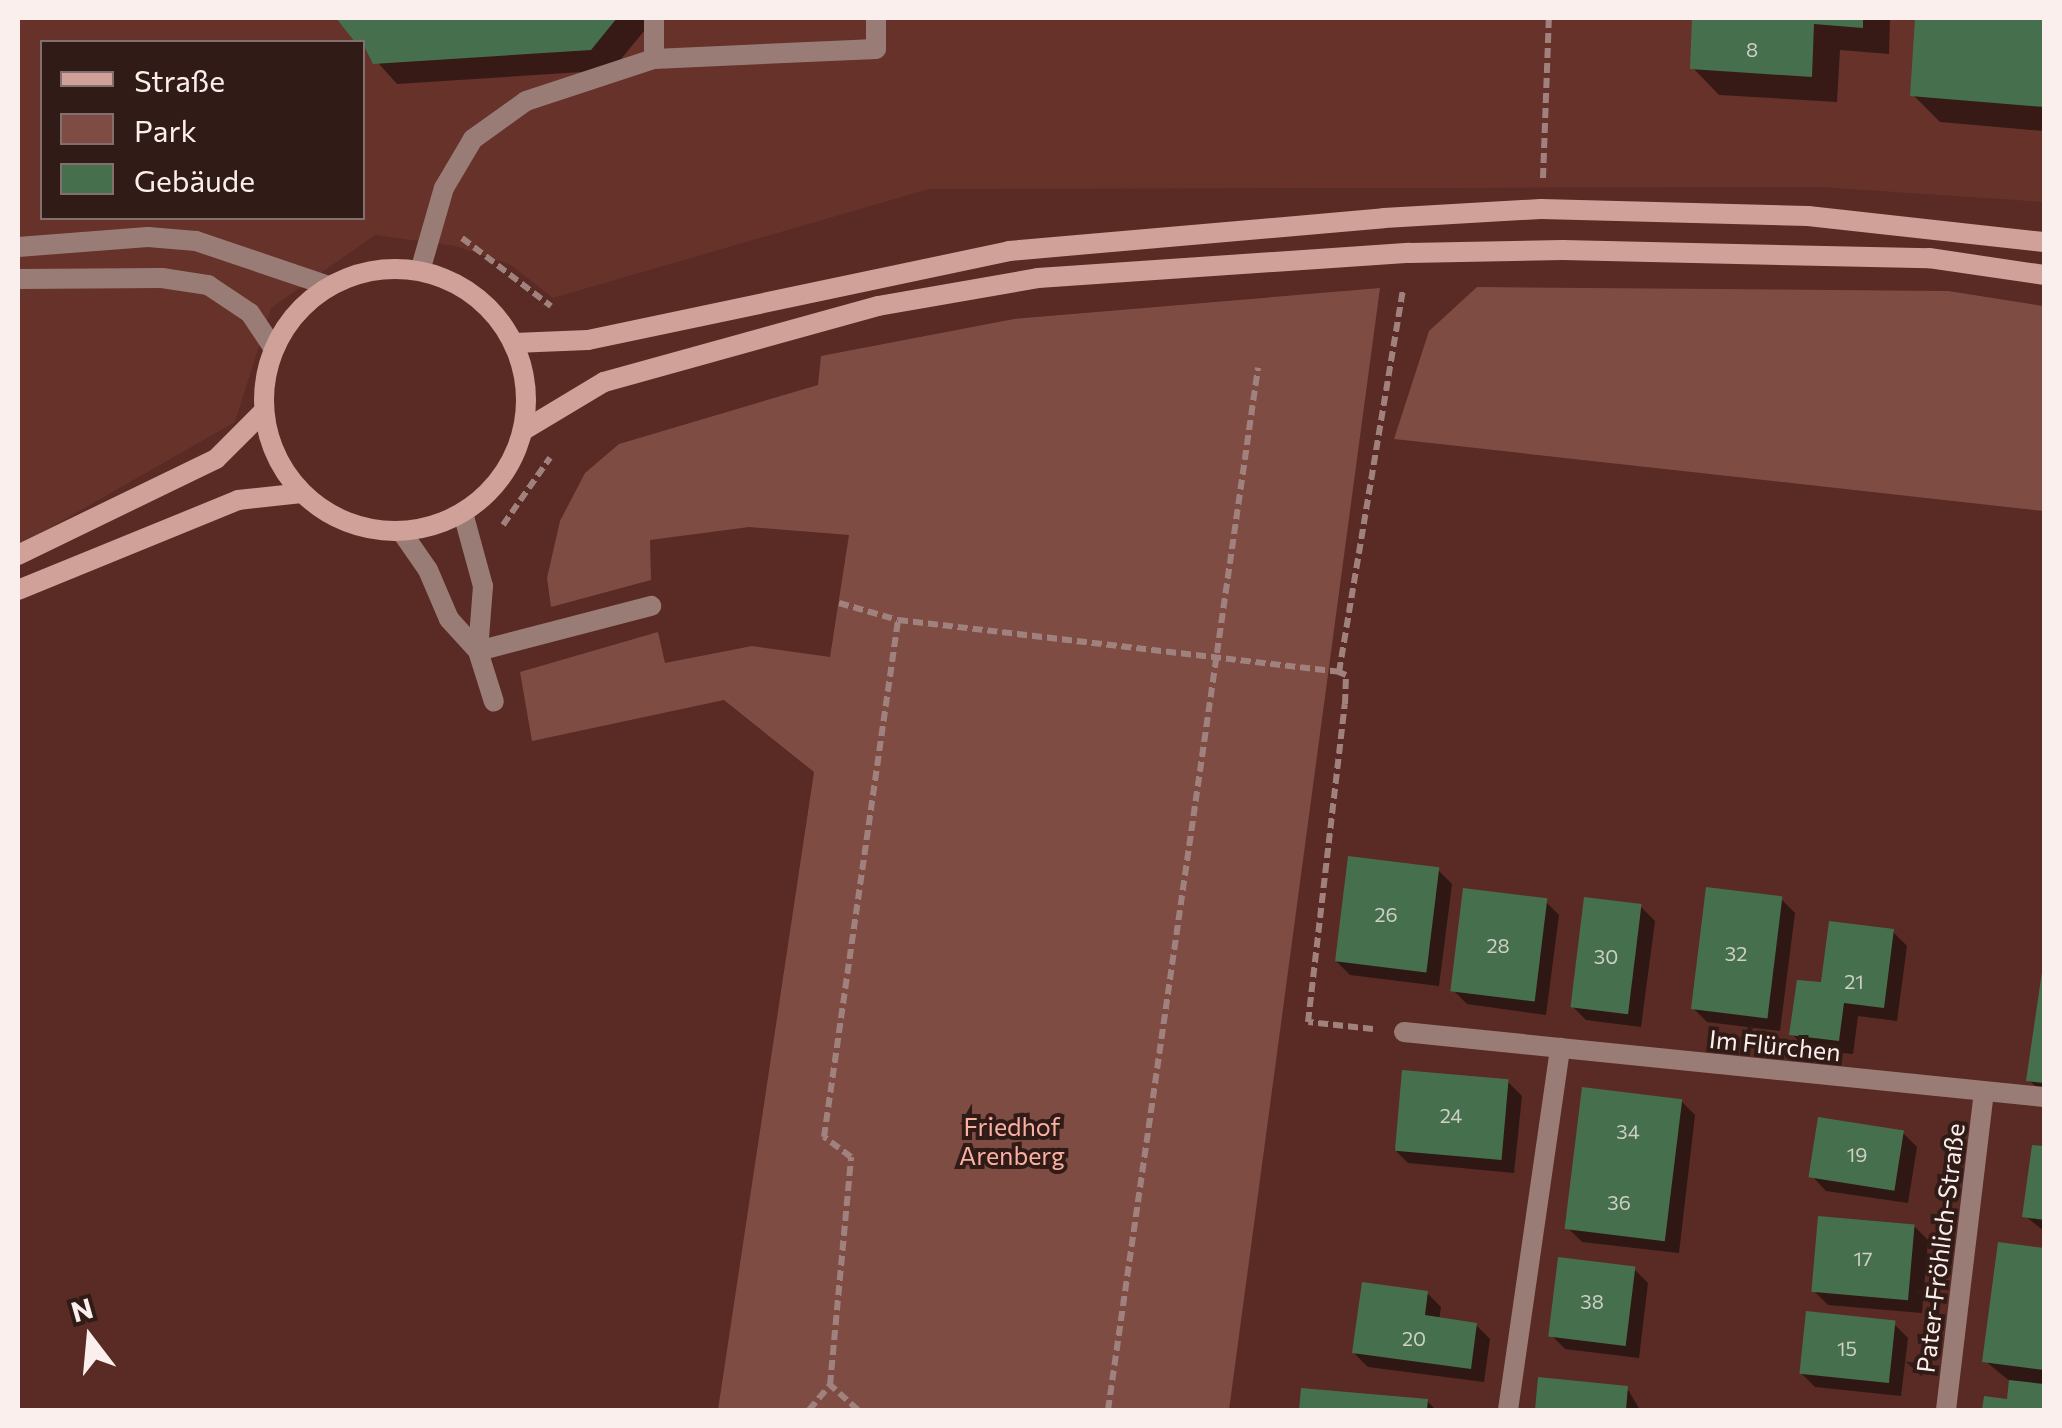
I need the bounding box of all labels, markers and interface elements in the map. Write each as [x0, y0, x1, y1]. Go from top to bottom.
house number: 8 [1746, 37, 1758, 61]
legend [40, 40, 365, 220]
text: Straße [134, 61, 225, 98]
text: Park [134, 111, 197, 148]
text: Gebäude [134, 161, 255, 198]
house number: 26 [1374, 902, 1398, 926]
house number: 28 [1486, 933, 1510, 957]
house number: 32 [1725, 941, 1747, 965]
house number: 30 [1594, 944, 1618, 968]
house number: 21 [1844, 969, 1864, 993]
street label: Im Flürchen [1708, 1023, 1842, 1067]
house number: 24 [1440, 1103, 1462, 1127]
park label: Friedhof Arenberg [959, 1112, 1065, 1171]
house number: 34 [1616, 1119, 1640, 1143]
street label: Pater-Fröhlich-Straße [1910, 1122, 1970, 1374]
house number: 19 [1847, 1142, 1867, 1166]
house number: 36 [1607, 1190, 1631, 1214]
house number: 17 [1853, 1246, 1873, 1270]
north arrow [40, 1288, 140, 1388]
house number: 38 [1580, 1289, 1604, 1313]
text: N [67, 1290, 97, 1328]
house number: 20 [1402, 1326, 1426, 1350]
house number: 15 [1837, 1336, 1857, 1360]

